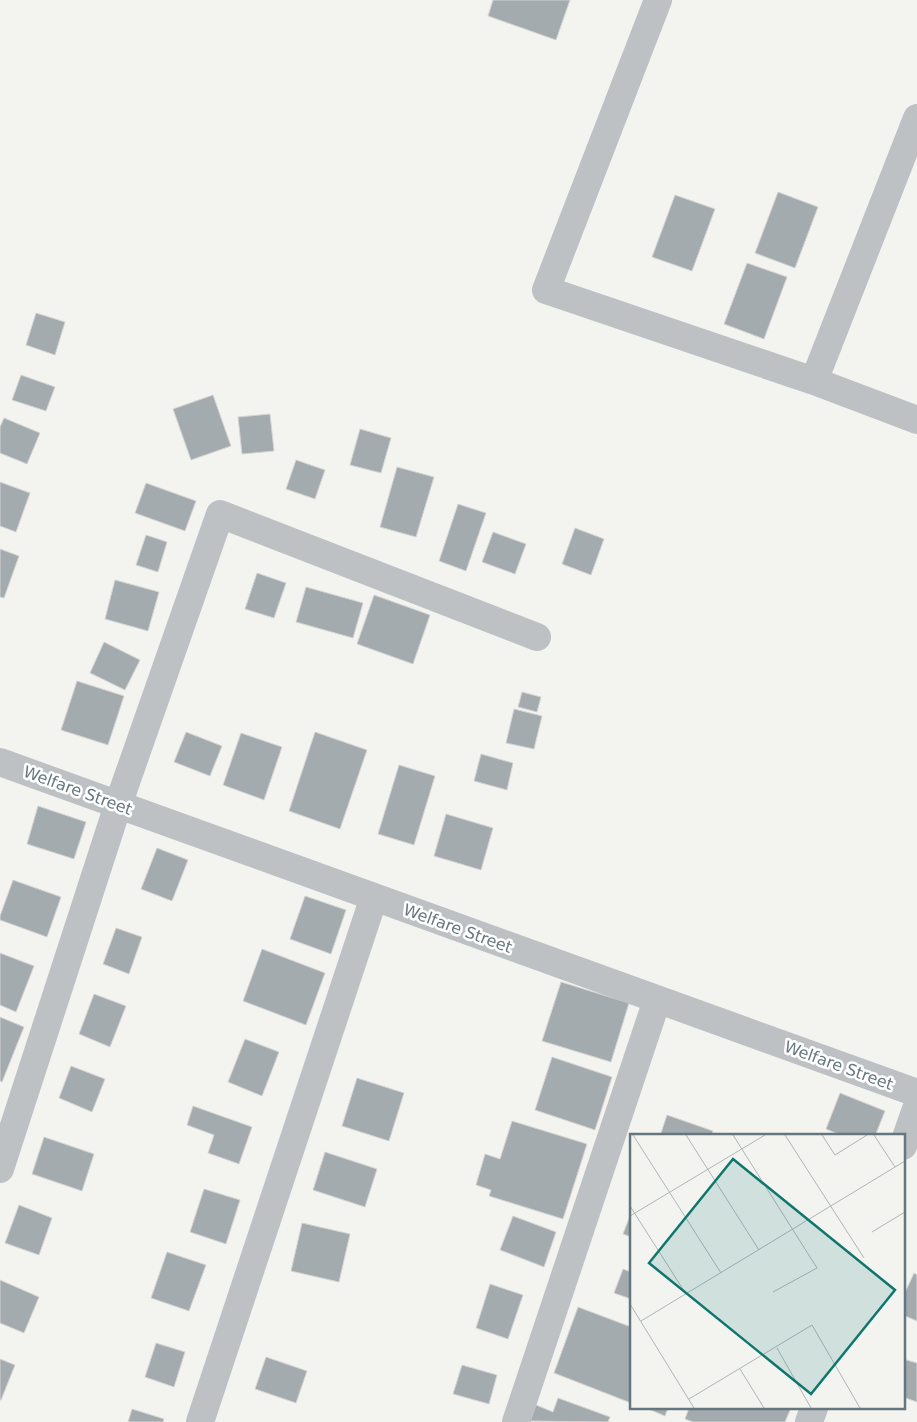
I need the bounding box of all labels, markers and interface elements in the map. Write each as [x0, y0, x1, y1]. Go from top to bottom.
street label: Welfare Street [21, 762, 135, 819]
street label: Welfare Street [401, 900, 515, 957]
street label: Welfare Street [782, 1037, 896, 1094]
inset map [630, 1134, 904, 1410]

